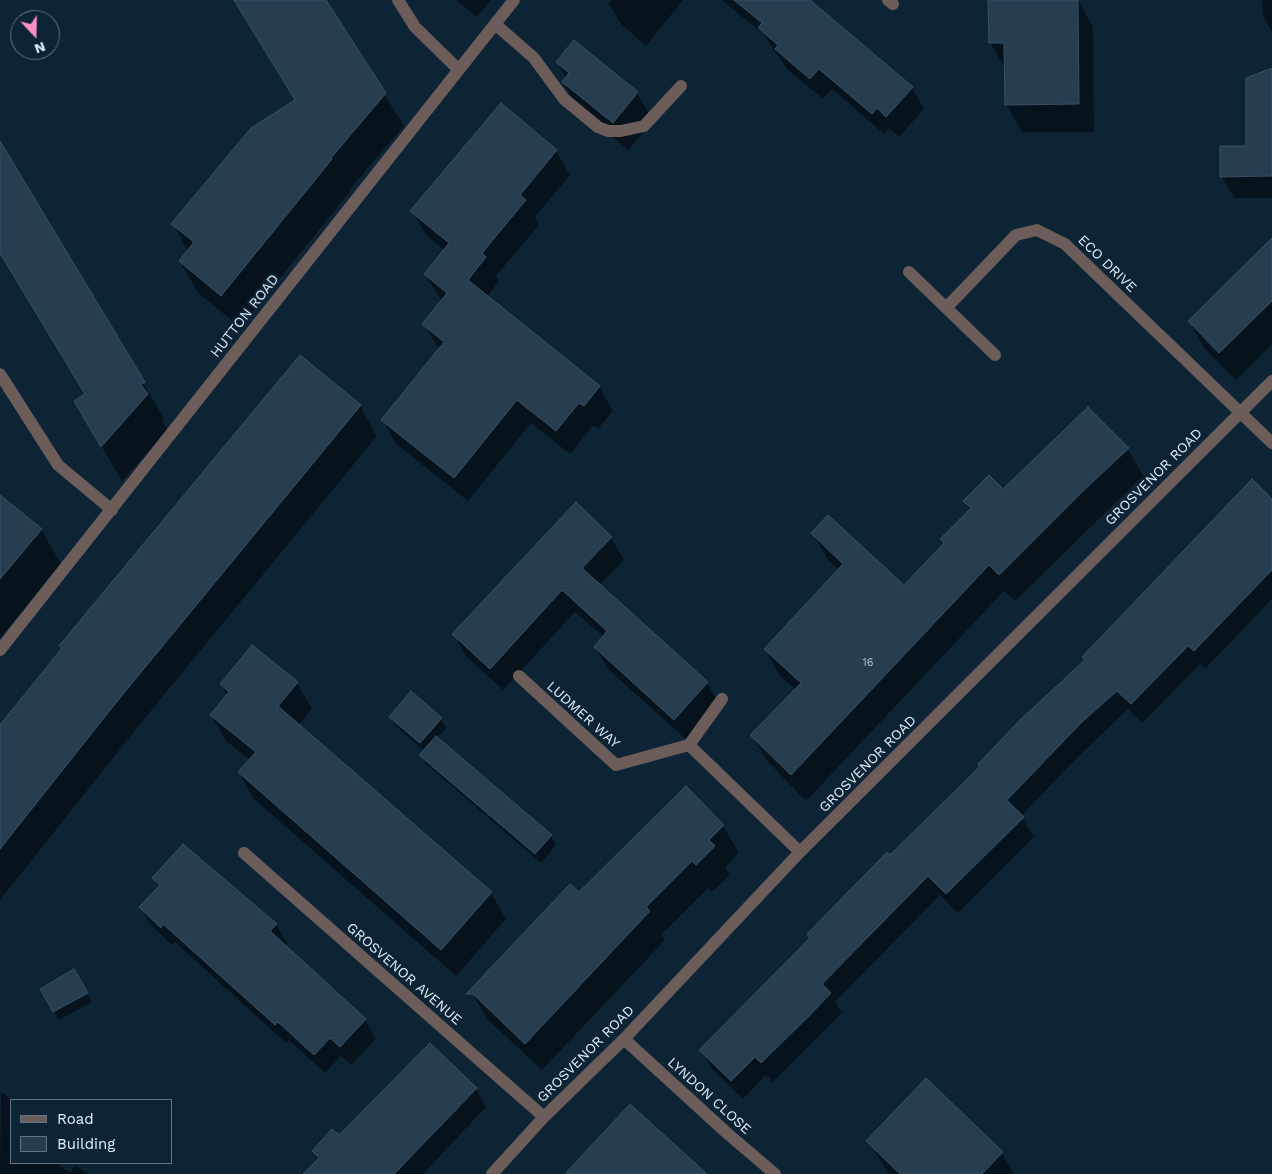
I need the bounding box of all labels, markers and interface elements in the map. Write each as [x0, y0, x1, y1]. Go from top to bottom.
north arrow [10, 10, 60, 60]
text: N [32, 39, 48, 57]
street label: ECO DRIVE [1074, 232, 1140, 296]
street label: HUTTON ROAD [207, 271, 283, 361]
street label: GROSVENOR ROAD [1102, 425, 1206, 529]
house number: 16 [863, 656, 873, 670]
street label: LUDMER WAY [543, 678, 623, 752]
street label: GROSVENOR ROAD [816, 712, 920, 816]
street label: GROSVENOR AVENUE [343, 919, 465, 1029]
street label: GROSVENOR ROAD [534, 1002, 638, 1106]
street label: LYNDON CLOSE [664, 1054, 754, 1138]
legend [10, 1099, 172, 1164]
text: Road [57, 1110, 94, 1128]
text: Building [57, 1135, 115, 1153]

